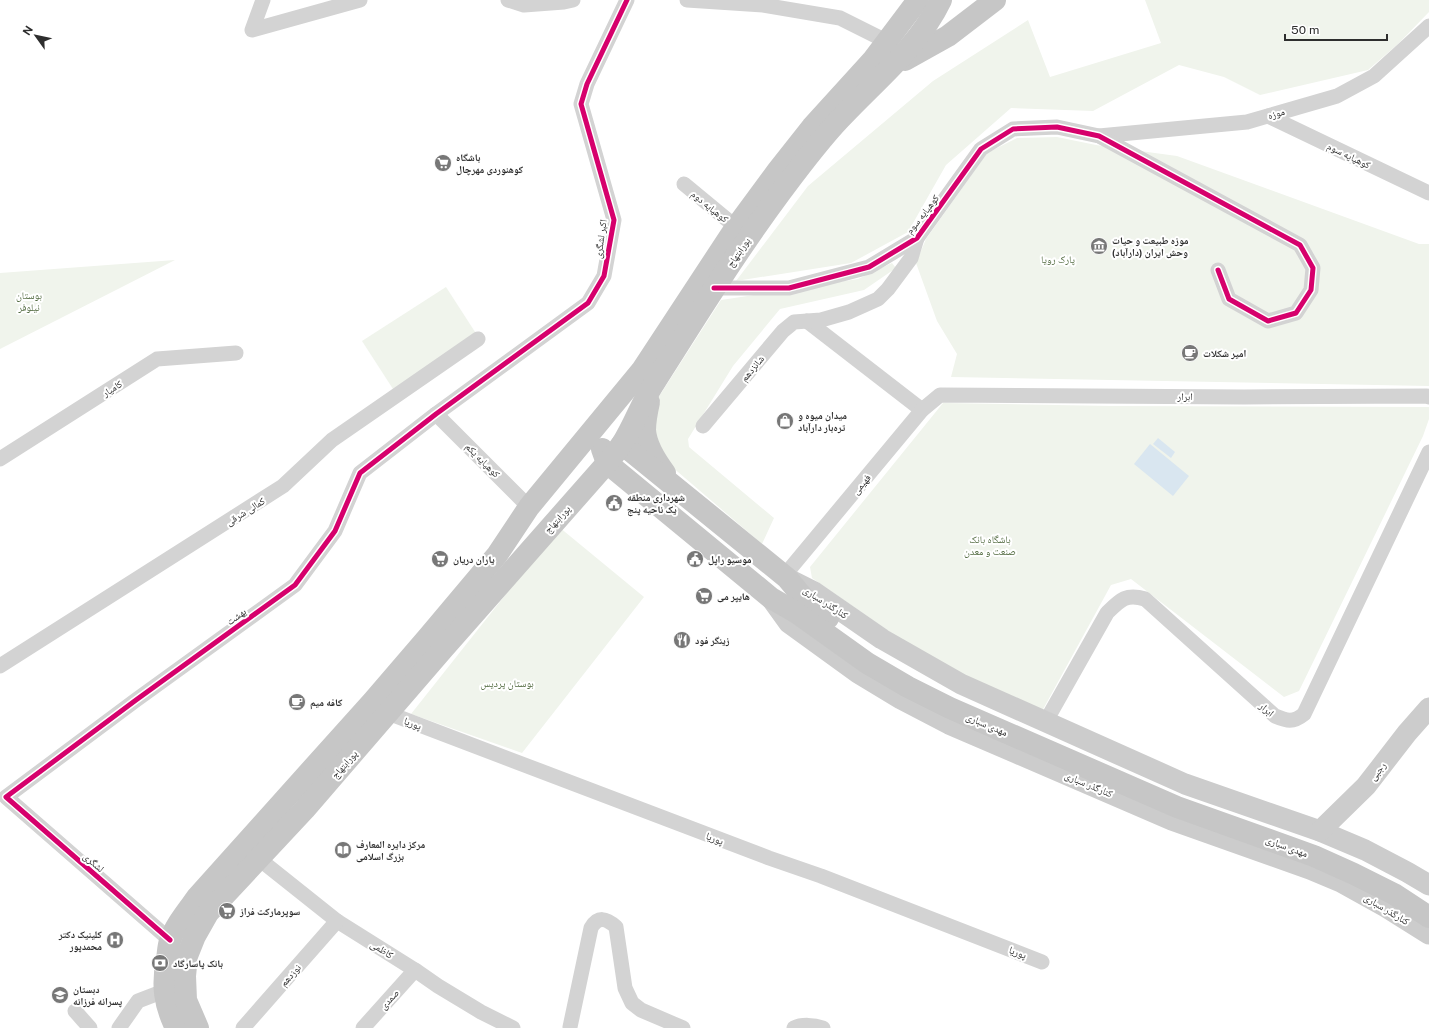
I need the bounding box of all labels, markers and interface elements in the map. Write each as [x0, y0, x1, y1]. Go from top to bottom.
north arrow [16, 16, 56, 56]
scale bar [1285, 16, 1387, 42]
text: 50 m [1291, 23, 1319, 37]
text: N [20, 24, 35, 37]
street label: موزه [1266, 105, 1286, 121]
street label: کوهپایه سوم [1325, 139, 1373, 172]
place label: باشگاه کوهنوردی مهرچال [456, 151, 524, 176]
supermarket icon: باشگاه کوهنوردی مهرچال [433, 153, 453, 173]
street label: کوهپایه دوم [688, 187, 731, 226]
street label: کوهپایه سوم [903, 192, 943, 237]
street label: اکبر لشگری [591, 219, 610, 260]
place label: موزه طبیعت و حیات وحش ایران (دارآباد) [1112, 234, 1189, 259]
street label: پورابتهاج [724, 235, 753, 270]
museum icon: موزه طبیعت و حیات وحش ایران (دارآباد) [1089, 236, 1109, 256]
park label: پارک رویا [1041, 253, 1075, 266]
park label: بوستان نیلوفر [16, 289, 42, 313]
cafe icon: امیر شکلات [1180, 343, 1200, 363]
place label: امیر شکلات [1203, 347, 1247, 360]
street label: شانزدهم [738, 352, 768, 385]
street label: کامیار [99, 377, 124, 399]
street label: ابرار [1176, 390, 1193, 402]
place label: میدان میوه و تره‌بار دارآباد [798, 409, 847, 434]
shop icon: میدان میوه و تره‌بار دارآباد [775, 411, 795, 431]
street label: کوهپایه یکم [462, 440, 503, 481]
street label: فهیمی [849, 471, 874, 497]
place label: شهرداری منطقه یک ناحیه پنج [627, 491, 685, 517]
public building icon: شهرداری منطقه یک ناحیه پنج [604, 493, 624, 513]
street label: کمالی شرقی [223, 494, 267, 529]
street label: پورابتهاج [541, 503, 573, 536]
park label: باشگاه بانک صنعت و معدن [964, 533, 1016, 558]
supermarket icon: یاران دریان [430, 549, 450, 569]
public building icon: موسیو راپل [685, 549, 705, 569]
place label: یاران دریان [453, 553, 495, 566]
place label: موسیو راپل [708, 553, 752, 566]
street label: کنارگذر سباری [801, 583, 851, 622]
supermarket icon: هایپر می [694, 586, 714, 606]
place label: هایپر می [717, 590, 750, 603]
street label: بهشت [224, 605, 249, 627]
restaurant icon: زینگر فود [672, 630, 692, 650]
place label: زینگر فود [695, 634, 730, 647]
park label: بوستان پردیس [480, 677, 534, 690]
cafe icon: کافه میم [287, 692, 307, 712]
place label: کافه میم [310, 696, 343, 710]
street label: ابرار [1256, 699, 1277, 719]
street label: مهدی سباری [964, 710, 1010, 739]
street label: پوریا [402, 714, 424, 733]
street label: پورابتهاج [329, 747, 360, 781]
street label: رجبی [1366, 759, 1389, 783]
street label: کنارگذر سباری [1063, 769, 1115, 800]
street label: پوریا [704, 829, 726, 848]
street label: مهدی سباری [1264, 833, 1310, 860]
place label: مرکز دایره المعارف بزرگ اسلامی [356, 838, 425, 863]
library icon: مرکز دایره المعارف بزرگ اسلامی [333, 840, 353, 860]
street label: لشگری [81, 850, 107, 875]
street label: کنارگذر سباری [1362, 891, 1412, 928]
supermarket icon: سوپرمارکت فراز [217, 901, 237, 921]
place label: سوپرمارکت فراز [239, 905, 300, 918]
place label: کلینیک دکتر محمدپور [58, 928, 103, 953]
hospital icon: کلینیک دکتر محمدپور [105, 930, 125, 950]
street label: کاظمی [368, 937, 395, 961]
street label: پوریا [1007, 943, 1029, 962]
bank icon: بانک پاسارگاد [150, 953, 170, 973]
place label: بانک پاسارگاد [173, 957, 223, 970]
street label: نوزدهم [277, 961, 305, 990]
place label: دبستان پسرانه فرزانه [73, 983, 123, 1008]
school or university icon: دبستان پسرانه فرزانه [50, 985, 70, 1005]
street label: صمدی [377, 986, 402, 1012]

